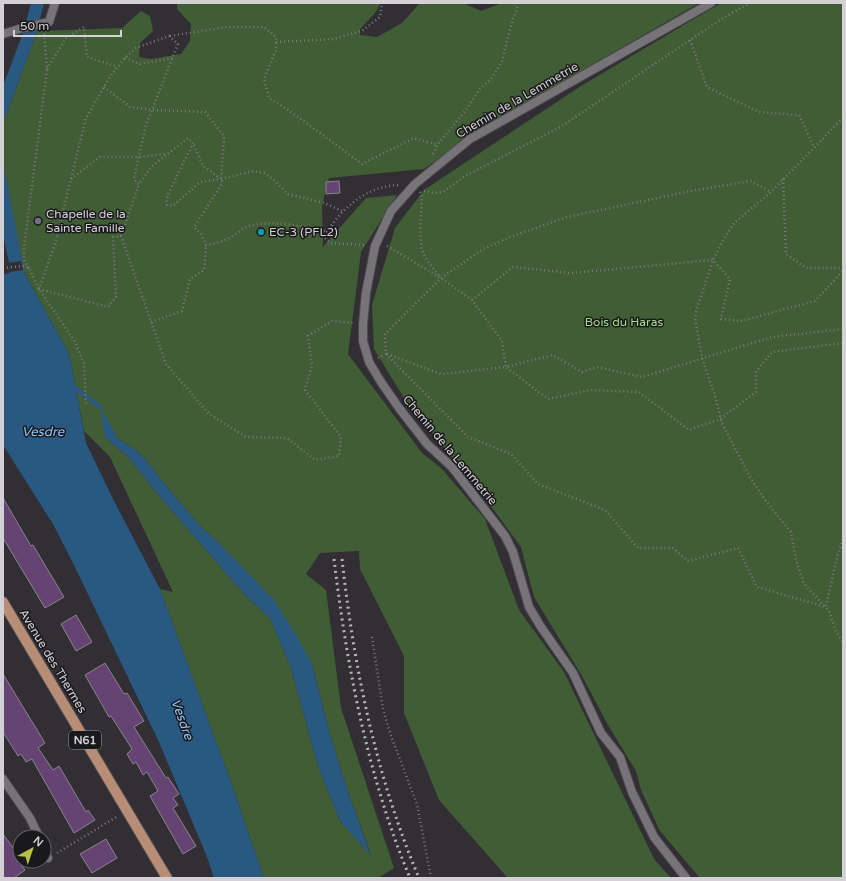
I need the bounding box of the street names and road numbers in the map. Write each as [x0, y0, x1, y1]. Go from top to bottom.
street label: Chemin de la Lemmetrie [453, 59, 581, 141]
street label: Chemin de la Lemmetrie [400, 392, 500, 508]
street label: Avenue des Thermes [16, 606, 90, 716]
road number: N61 [69, 731, 101, 749]

